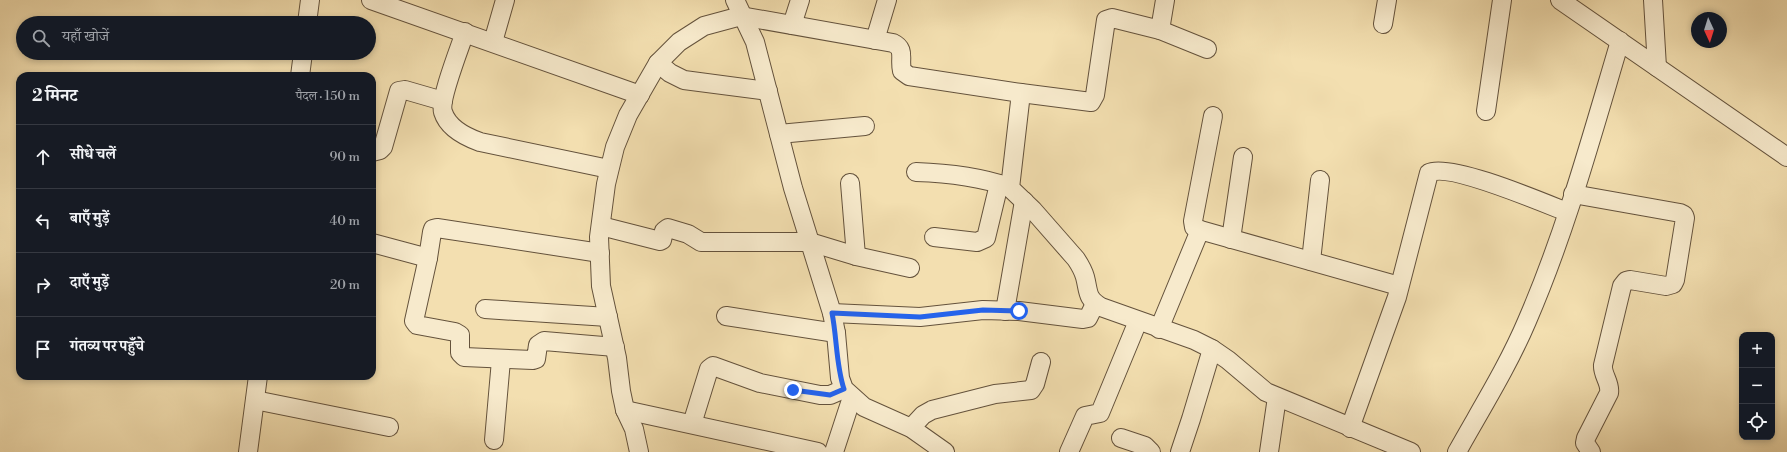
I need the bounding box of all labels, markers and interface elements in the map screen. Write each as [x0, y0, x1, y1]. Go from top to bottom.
north arrow [1691, 12, 1727, 48]
search box [16, 16, 376, 60]
icon: search [30, 27, 52, 49]
text: यहाँ खोजें [62, 27, 109, 46]
text: 2 मिनट [32, 85, 78, 107]
text: पैदल · 150 m [296, 88, 360, 104]
text: सीधे चलें [70, 145, 116, 164]
icon: ahead [32, 146, 54, 168]
text: 90 m [329, 149, 360, 165]
text: बाएँ मुड़ें [70, 209, 110, 228]
icon: left [32, 210, 54, 232]
text: 40 m [330, 213, 360, 229]
text: दाएँ मुड़ें [70, 273, 109, 292]
icon: right [32, 274, 54, 296]
text: 20 m [330, 277, 360, 293]
route start [1010, 302, 1028, 320]
map controls [1739, 332, 1775, 440]
button: + [1739, 332, 1775, 368]
text: गंतव्य पर पहुँचे [70, 337, 144, 356]
icon: arrive [32, 338, 54, 360]
button: − [1739, 368, 1775, 404]
route end [784, 381, 802, 399]
button: locate [1739, 404, 1775, 440]

